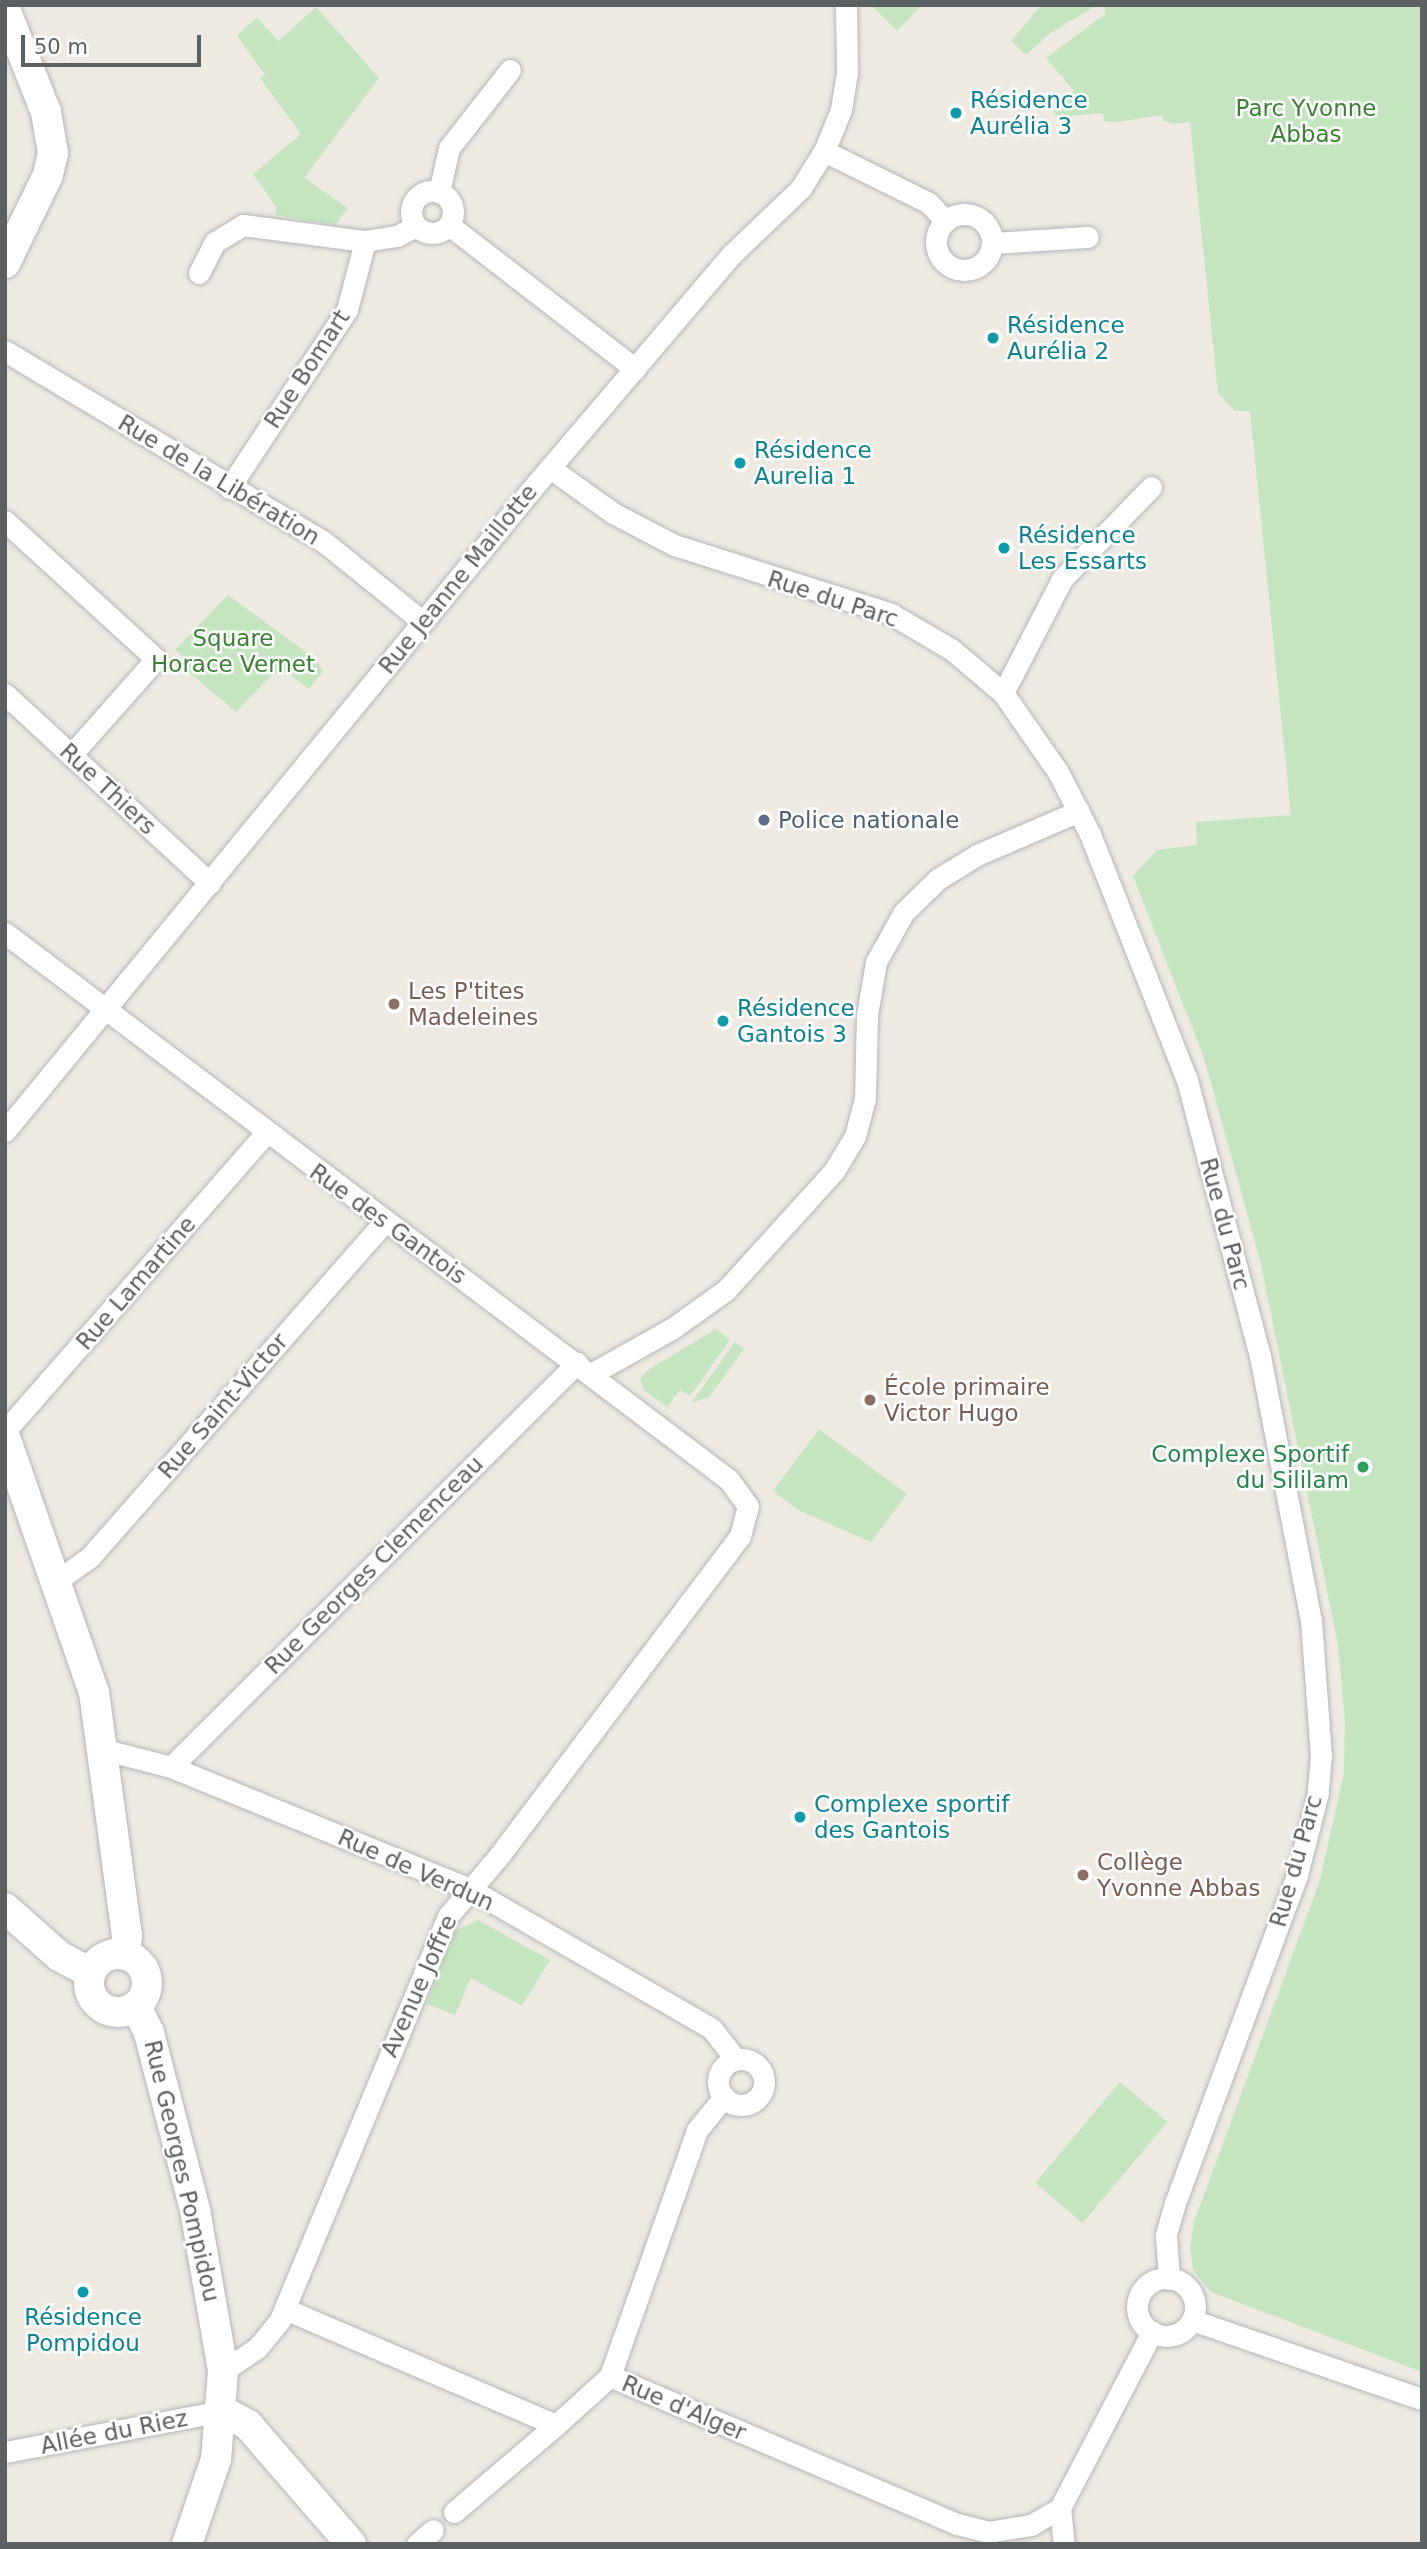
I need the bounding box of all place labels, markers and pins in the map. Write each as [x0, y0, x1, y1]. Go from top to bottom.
place label: Résidence Aurélia 3 [970, 86, 1088, 140]
marker: Résidence Aurélia 3 [948, 105, 964, 121]
place label: Résidence Aurélia 2 [1007, 311, 1125, 365]
marker: Résidence Aurélia 2 [985, 330, 1001, 346]
place label: Résidence Aurelia 1 [754, 436, 872, 490]
marker: Résidence Aurelia 1 [732, 455, 748, 471]
place label: Résidence Les Essarts [1018, 521, 1147, 575]
marker: Résidence Les Essarts [996, 540, 1012, 556]
place label: Police nationale [778, 806, 959, 834]
marker: Police nationale [756, 812, 772, 828]
place label: Les P'tites Madeleines [408, 977, 538, 1031]
place label: Résidence Gantois 3 [737, 994, 855, 1048]
marker: Les P'tites Madeleines [386, 996, 402, 1012]
marker: Résidence Gantois 3 [715, 1013, 731, 1029]
place label: École primaire Victor Hugo [884, 1373, 1050, 1427]
marker: École primaire Victor Hugo [862, 1392, 878, 1408]
place label: Complexe Sportif du Sililam [1151, 1440, 1349, 1494]
marker: Complexe Sportif du Sililam [1355, 1459, 1371, 1475]
place label: Complexe sportif des Gantois [814, 1790, 1009, 1844]
marker: Complexe sportif des Gantois [792, 1809, 808, 1825]
place label: Collège Yvonne Abbas [1097, 1848, 1260, 1902]
marker: Collège Yvonne Abbas [1075, 1867, 1091, 1883]
marker: Résidence Pompidou [75, 2284, 91, 2300]
place label: Résidence Pompidou [24, 2303, 142, 2357]

